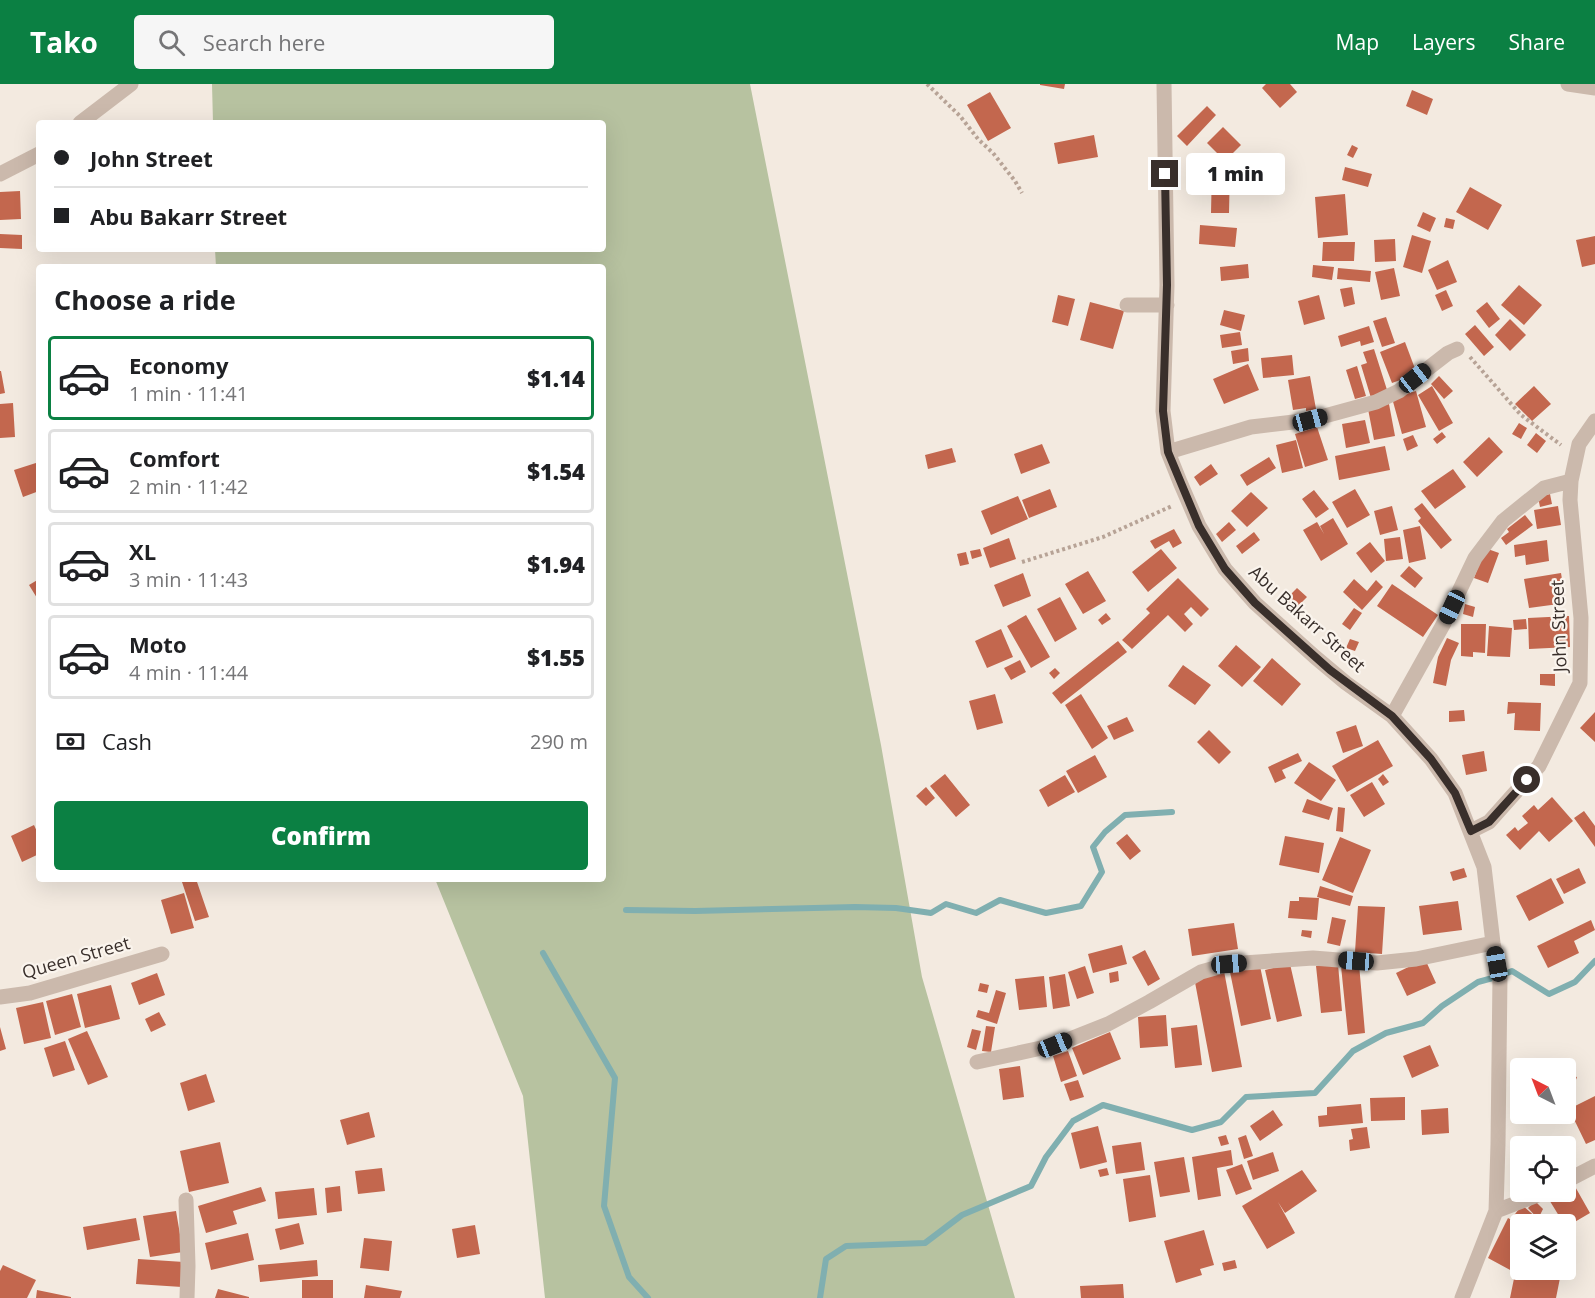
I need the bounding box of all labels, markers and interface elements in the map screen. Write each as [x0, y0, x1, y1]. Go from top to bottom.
search box [134, 15, 554, 69]
text: Tako [30, 23, 98, 61]
icon: search [155, 26, 188, 59]
text: Search here [203, 27, 325, 57]
text: Map [1336, 28, 1379, 56]
text: Layers [1412, 28, 1476, 56]
text: Share [1509, 28, 1565, 56]
text: John Street [90, 143, 213, 173]
callout: 1 min [1186, 153, 1285, 195]
route end [1151, 160, 1178, 187]
text: 1 min [1207, 160, 1264, 187]
text: Abu Bakarr Street [90, 201, 287, 231]
text: Choose a ride [54, 281, 236, 318]
text: Economy [129, 350, 228, 380]
icon: car [57, 351, 111, 405]
car [1395, 360, 1435, 396]
text: $1.14 [527, 363, 585, 393]
text: 1 min · 11:41 [129, 380, 248, 407]
car [1290, 407, 1330, 433]
text: Comfort [129, 443, 220, 473]
icon: car [57, 444, 111, 498]
text: $1.54 [527, 456, 585, 486]
text: 2 min · 11:42 [129, 473, 248, 500]
text: XL [129, 536, 156, 566]
icon: car [57, 537, 111, 591]
text: $1.94 [527, 549, 585, 579]
street label: Abu Bakarr Street [1244, 560, 1371, 677]
text: 3 min · 11:43 [129, 566, 248, 593]
street label: John Street [1544, 579, 1572, 675]
car [1436, 587, 1468, 627]
text: Moto [129, 629, 187, 659]
icon: car [57, 630, 111, 684]
text: $1.55 [527, 642, 585, 672]
text: 4 min · 11:44 [129, 659, 248, 686]
icon: cash [54, 725, 87, 758]
text: Cash [102, 726, 152, 756]
text: 290 m [530, 728, 588, 755]
route start [1513, 766, 1540, 793]
button: Confirm [54, 801, 588, 870]
street label: Queen Street [19, 930, 133, 984]
car [1485, 945, 1509, 983]
car [1337, 951, 1375, 971]
car [1210, 954, 1248, 974]
car [1035, 1030, 1075, 1060]
north arrow [1510, 1058, 1576, 1124]
map controls [1510, 1058, 1576, 1280]
button: locate [1510, 1136, 1576, 1202]
button: layers [1510, 1214, 1576, 1280]

